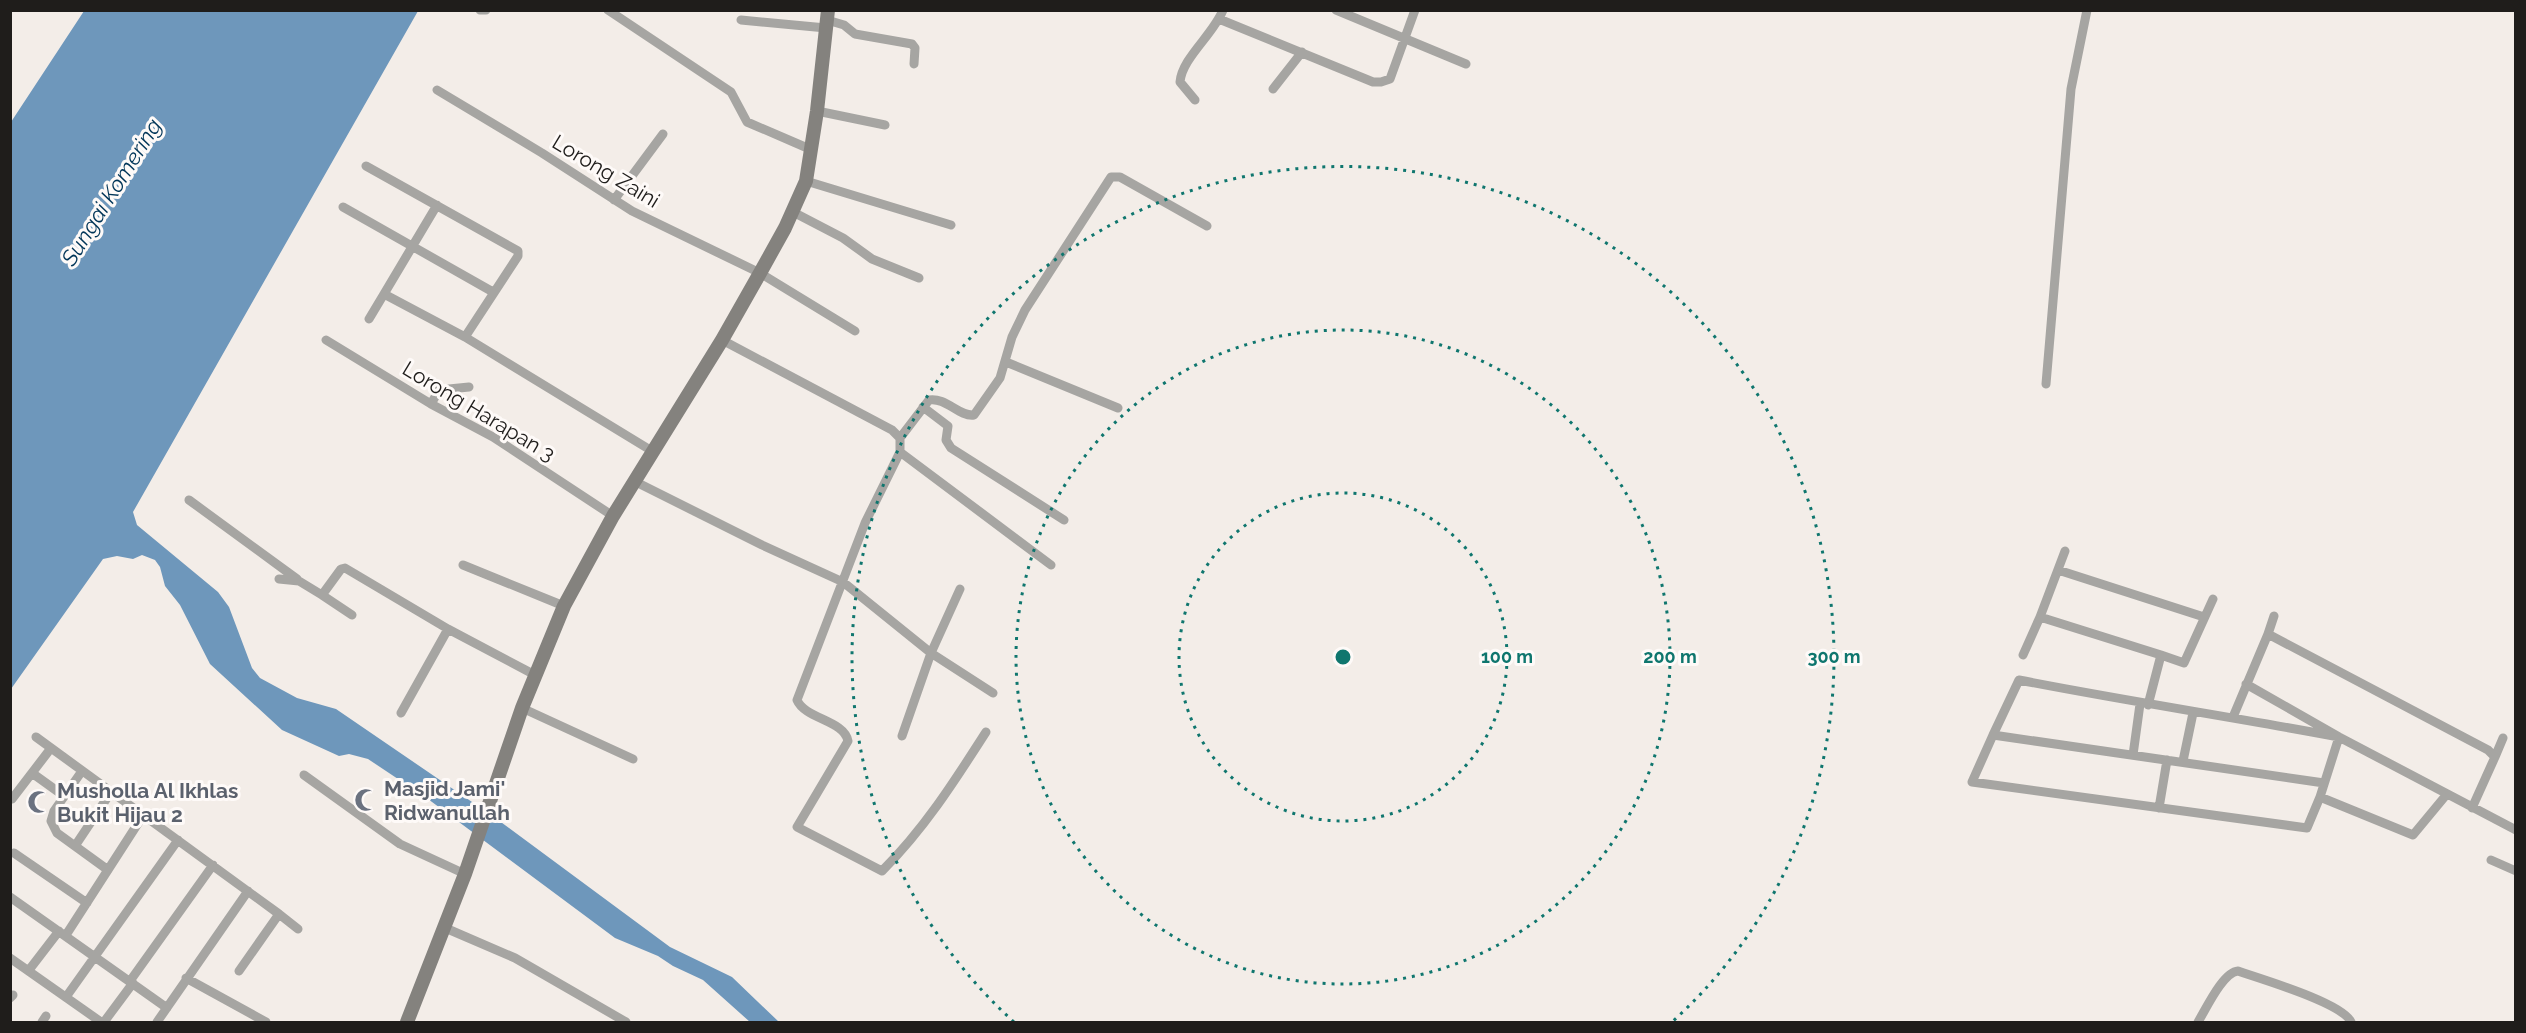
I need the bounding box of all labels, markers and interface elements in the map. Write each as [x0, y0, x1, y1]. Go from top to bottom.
water label: Sungai Komering [55, 114, 167, 271]
street label: Lorong Zaini [548, 129, 664, 213]
street label: Lorong Harapan 3 [398, 356, 560, 466]
text: 100 m [1481, 646, 1533, 667]
text: 200 m [1643, 646, 1697, 667]
text: 300 m [1807, 646, 1861, 667]
centre of rings [1333, 647, 1353, 667]
place label: Masjid Jami' Ridwanullah [384, 776, 510, 825]
place label: Musholla Al Ikhlas Bukit Hijau 2 [57, 778, 238, 827]
mosque icon: Masjid Jami' Ridwanullah [353, 787, 379, 813]
mosque icon: Musholla Al Ikhlas Bukit Hijau 2 [26, 789, 52, 815]

